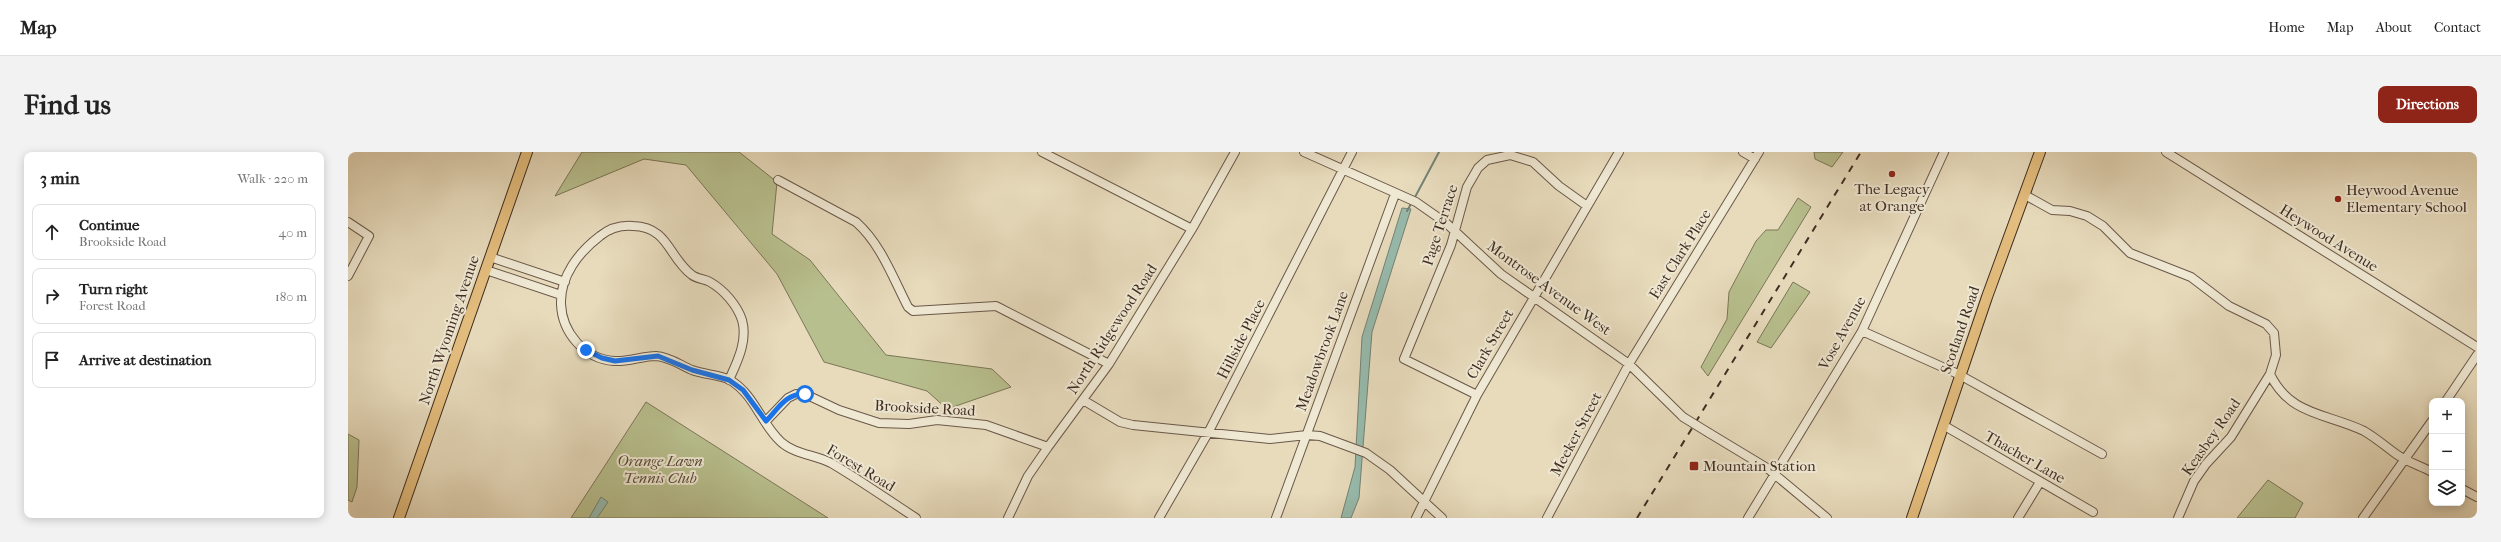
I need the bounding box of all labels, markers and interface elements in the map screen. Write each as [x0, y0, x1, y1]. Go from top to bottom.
text: Map [20, 17, 56, 39]
text: Home [2268, 19, 2305, 36]
text: Map [2327, 19, 2354, 36]
text: About [2376, 19, 2412, 36]
text: Contact [2434, 19, 2481, 36]
button: Directions [2378, 86, 2477, 123]
text: Find us [24, 88, 111, 121]
text: 3 min [40, 168, 80, 188]
marker: The Legacy at Orange [1887, 169, 1897, 179]
text: Walk · 220 m [237, 171, 308, 186]
place label: The Legacy at Orange [1854, 180, 1931, 215]
street label: Page Terrace [1418, 181, 1462, 268]
place label: Heywood Avenue Elementary School [2346, 181, 2467, 216]
marker: Heywood Avenue Elementary School [2333, 194, 2343, 204]
street label: Heywood Avenue [2276, 200, 2382, 276]
street label: East Clark Place [1645, 205, 1715, 302]
text: Continue [79, 216, 139, 234]
icon: ahead [41, 221, 63, 243]
text: 40 m [279, 225, 307, 240]
text: Brookside Road [79, 234, 166, 249]
street label: Montrose Avenue West [1484, 237, 1615, 339]
street label: North Wyoming Avenue [415, 252, 483, 407]
street label: North Ridgewood Road [1063, 260, 1161, 397]
text: Turn right [79, 280, 148, 298]
street label: Scotland Road [1937, 283, 1984, 376]
icon: right [41, 285, 63, 307]
street label: Meadowbrook Lane [1292, 288, 1352, 414]
text: 180 m [275, 289, 307, 304]
street label: Vose Avenue [1814, 293, 1870, 374]
street label: Hillside Place [1213, 295, 1269, 382]
text: Forest Road [79, 298, 145, 313]
street label: Clark Street [1463, 305, 1518, 382]
route end [577, 341, 595, 359]
icon: arrive [41, 349, 63, 371]
text: Arrive at destination [79, 351, 211, 369]
route start [796, 385, 814, 403]
street label: Meeker Street [1546, 388, 1606, 479]
street label: Keasbey Road [2178, 394, 2245, 479]
street label: Brookside Road [874, 396, 977, 420]
map controls [2429, 398, 2465, 506]
button: + [2429, 398, 2465, 434]
street label: Thacher Lane [1982, 427, 2069, 488]
button: − [2429, 434, 2465, 470]
street label: Forest Road [823, 441, 899, 496]
park label: Orange Lawn Tennis Club [617, 452, 703, 487]
place label: Mountain Station [1703, 457, 1816, 475]
marker: Mountain Station [1688, 460, 1700, 472]
button: layers [2429, 470, 2465, 506]

